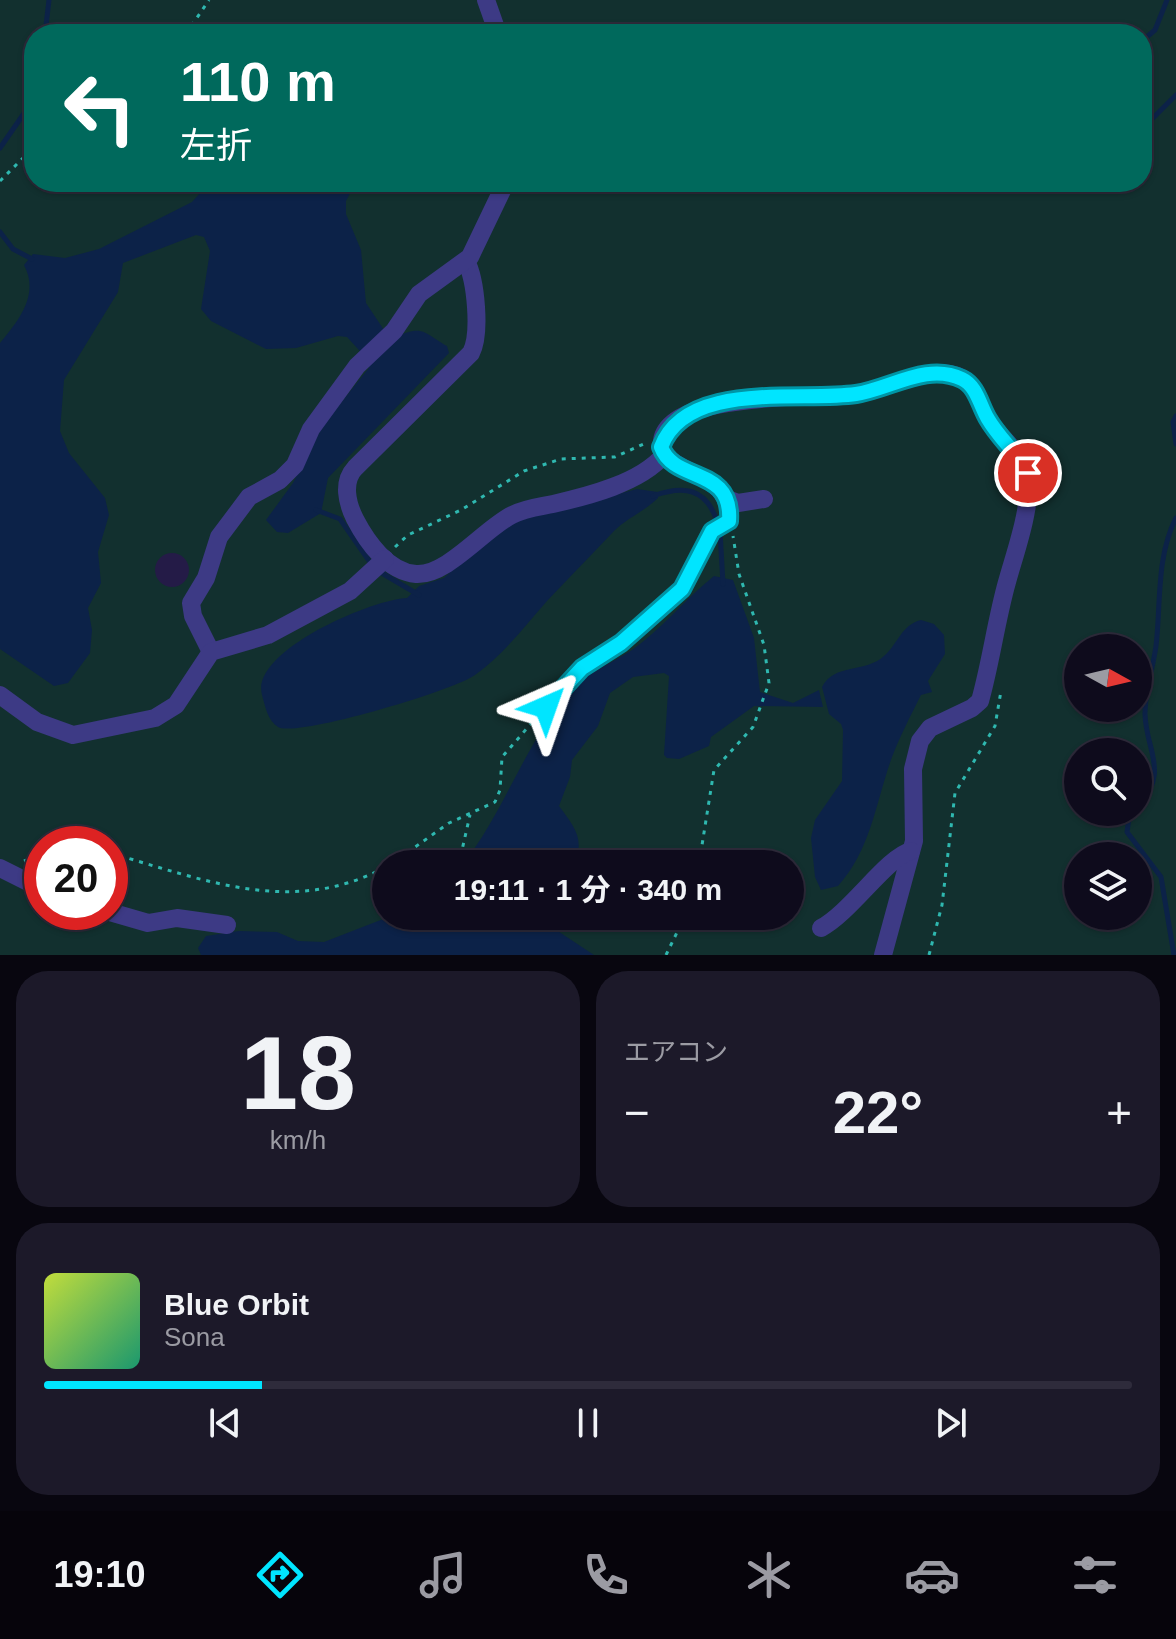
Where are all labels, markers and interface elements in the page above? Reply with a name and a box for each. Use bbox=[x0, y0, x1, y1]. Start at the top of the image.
text: 110 m bbox=[180, 50, 336, 113]
icon: left bbox=[48, 56, 152, 160]
text: 左折 bbox=[180, 125, 252, 166]
pin bbox=[994, 439, 1062, 507]
icon: arrive bbox=[1006, 451, 1050, 495]
north arrow bbox=[1064, 634, 1152, 722]
map controls bbox=[1064, 634, 1152, 930]
position arrow bbox=[504, 665, 588, 749]
button: search bbox=[1064, 738, 1152, 826]
speed limit sign: 20 bbox=[24, 826, 128, 930]
button: layers bbox=[1064, 842, 1152, 930]
text: 19:11 · 1 分 · 340 m bbox=[454, 873, 722, 906]
text: 18 bbox=[240, 1015, 356, 1131]
text: エアコン bbox=[624, 1037, 728, 1067]
text: 22° bbox=[833, 1079, 923, 1146]
text: − bbox=[624, 1088, 650, 1137]
text: + bbox=[1106, 1088, 1132, 1137]
text: km/h bbox=[270, 1125, 326, 1155]
text: Blue Orbit bbox=[164, 1288, 309, 1321]
text: Sona bbox=[164, 1322, 225, 1352]
icon: previous bbox=[203, 1401, 247, 1445]
icon: pause bbox=[566, 1401, 610, 1445]
icon: next bbox=[929, 1401, 973, 1445]
icon: directions bbox=[252, 1547, 308, 1603]
icon: music bbox=[415, 1547, 471, 1603]
icon: phone bbox=[578, 1547, 634, 1603]
icon: climate bbox=[741, 1547, 797, 1603]
icon: car bbox=[904, 1547, 960, 1603]
icon: filters bbox=[1067, 1547, 1123, 1603]
text: 19:10 bbox=[53, 1554, 146, 1595]

